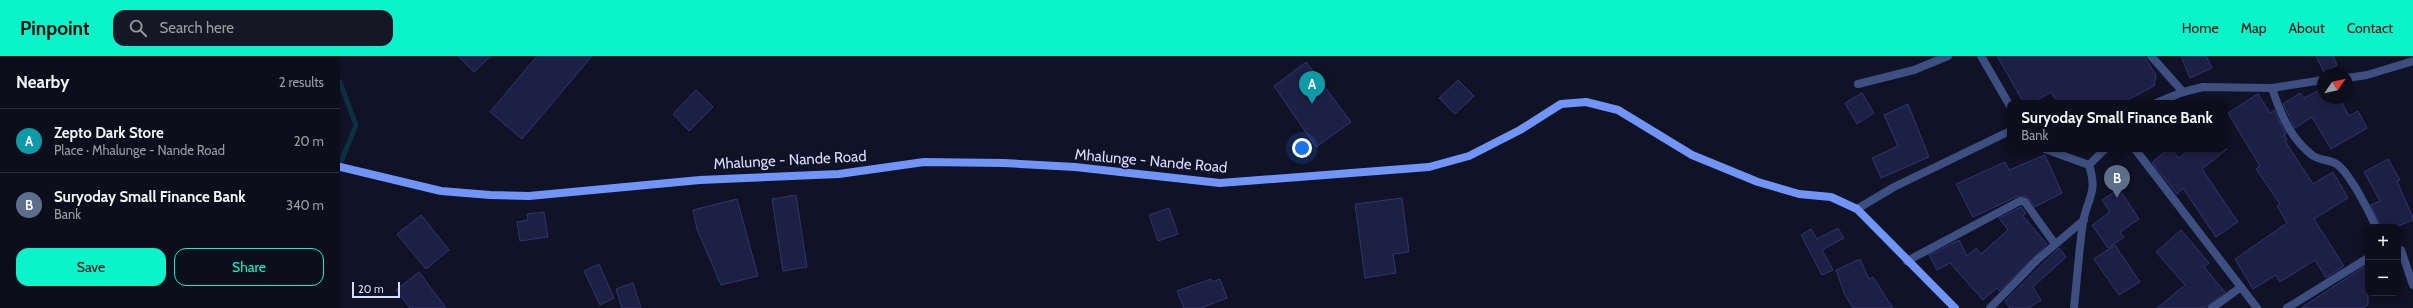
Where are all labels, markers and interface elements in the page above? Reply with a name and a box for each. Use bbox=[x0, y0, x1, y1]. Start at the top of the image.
search box bbox=[113, 10, 393, 46]
text: Pinpoint bbox=[20, 17, 89, 40]
icon: search bbox=[127, 17, 149, 39]
text: Search here bbox=[159, 19, 234, 37]
text: Home bbox=[2182, 19, 2219, 37]
text: Map bbox=[2241, 19, 2266, 37]
text: About bbox=[2288, 19, 2325, 37]
text: Contact bbox=[2347, 19, 2393, 37]
north arrow bbox=[2317, 68, 2353, 104]
pin: A bbox=[1299, 71, 1325, 104]
text: Nearby bbox=[16, 72, 69, 92]
text: 2 results bbox=[279, 74, 324, 90]
popup bbox=[2007, 100, 2227, 152]
text: Suryoday Small Finance Bank bbox=[2021, 109, 2213, 127]
text: Zepto Dark Store bbox=[54, 124, 164, 142]
text: Bank bbox=[2021, 127, 2048, 143]
text: A bbox=[25, 133, 33, 149]
text: 20 m bbox=[294, 133, 324, 149]
your location bbox=[1292, 138, 1312, 158]
text: Place · Mhalunge - Nande Road bbox=[54, 142, 225, 158]
street label: Mhalunge - Nande Road bbox=[1074, 145, 1228, 177]
street label: Mhalunge - Nande Road bbox=[713, 147, 867, 173]
pin: B bbox=[2104, 165, 2130, 198]
text: Suryoday Small Finance Bank bbox=[54, 188, 246, 206]
text: B bbox=[25, 197, 33, 213]
text: 340 m bbox=[286, 197, 324, 213]
text: Bank bbox=[54, 206, 81, 222]
map controls bbox=[2365, 224, 2401, 296]
button: + bbox=[2365, 224, 2401, 260]
button: Save bbox=[16, 248, 166, 286]
button: Share bbox=[174, 248, 324, 286]
button: − bbox=[2365, 260, 2401, 296]
scale bar bbox=[352, 280, 400, 299]
text: 20 m bbox=[358, 282, 384, 296]

